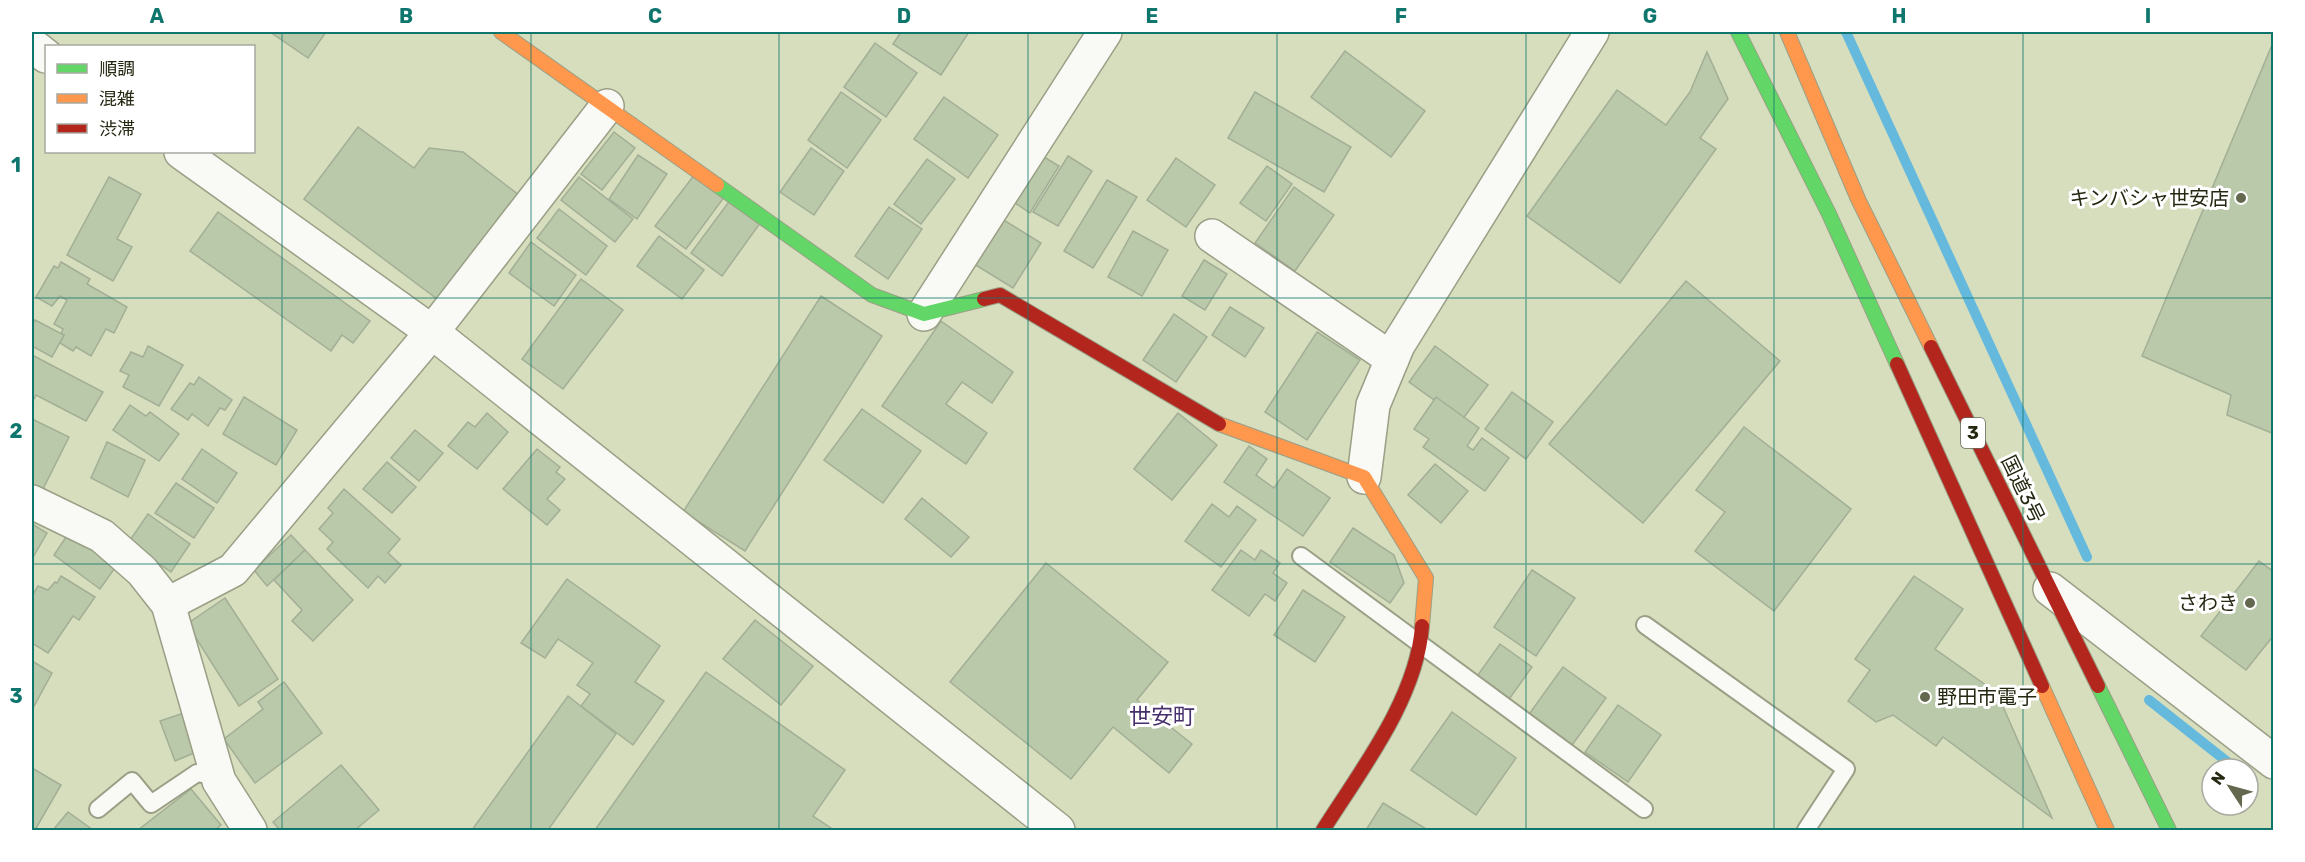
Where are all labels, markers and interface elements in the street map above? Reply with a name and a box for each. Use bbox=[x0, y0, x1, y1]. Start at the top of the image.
text: A bbox=[150, 4, 165, 28]
text: B bbox=[399, 4, 413, 28]
text: C bbox=[648, 4, 662, 28]
text: D bbox=[897, 4, 911, 28]
text: E bbox=[1146, 4, 1158, 28]
text: F bbox=[1395, 4, 1407, 28]
text: G bbox=[1643, 4, 1657, 28]
text: H bbox=[1892, 4, 1906, 28]
text: I bbox=[2145, 4, 2151, 28]
legend bbox=[45, 45, 255, 153]
text: 順調 bbox=[99, 58, 135, 80]
text: 混雑 bbox=[99, 88, 135, 110]
text: 渋滞 bbox=[99, 118, 135, 140]
text: 1 bbox=[11, 153, 21, 177]
place label: キンバシャ世安店 bbox=[2070, 186, 2229, 210]
marker: キンバシャ世安店 bbox=[2234, 191, 2248, 205]
road number: 3 bbox=[1961, 418, 1985, 448]
text: 2 bbox=[10, 419, 23, 443]
street label: 国道3号 bbox=[1996, 451, 2050, 527]
place label: さわき bbox=[2178, 591, 2238, 615]
marker: さわき bbox=[2243, 596, 2257, 610]
text: 3 bbox=[9, 684, 23, 708]
place label: 野田市電子 bbox=[1937, 685, 2037, 709]
marker: 野田市電子 bbox=[1918, 690, 1932, 704]
district label: 世安町 bbox=[1129, 703, 1195, 730]
north arrow bbox=[2200, 757, 2260, 817]
text: N bbox=[2207, 768, 2229, 789]

